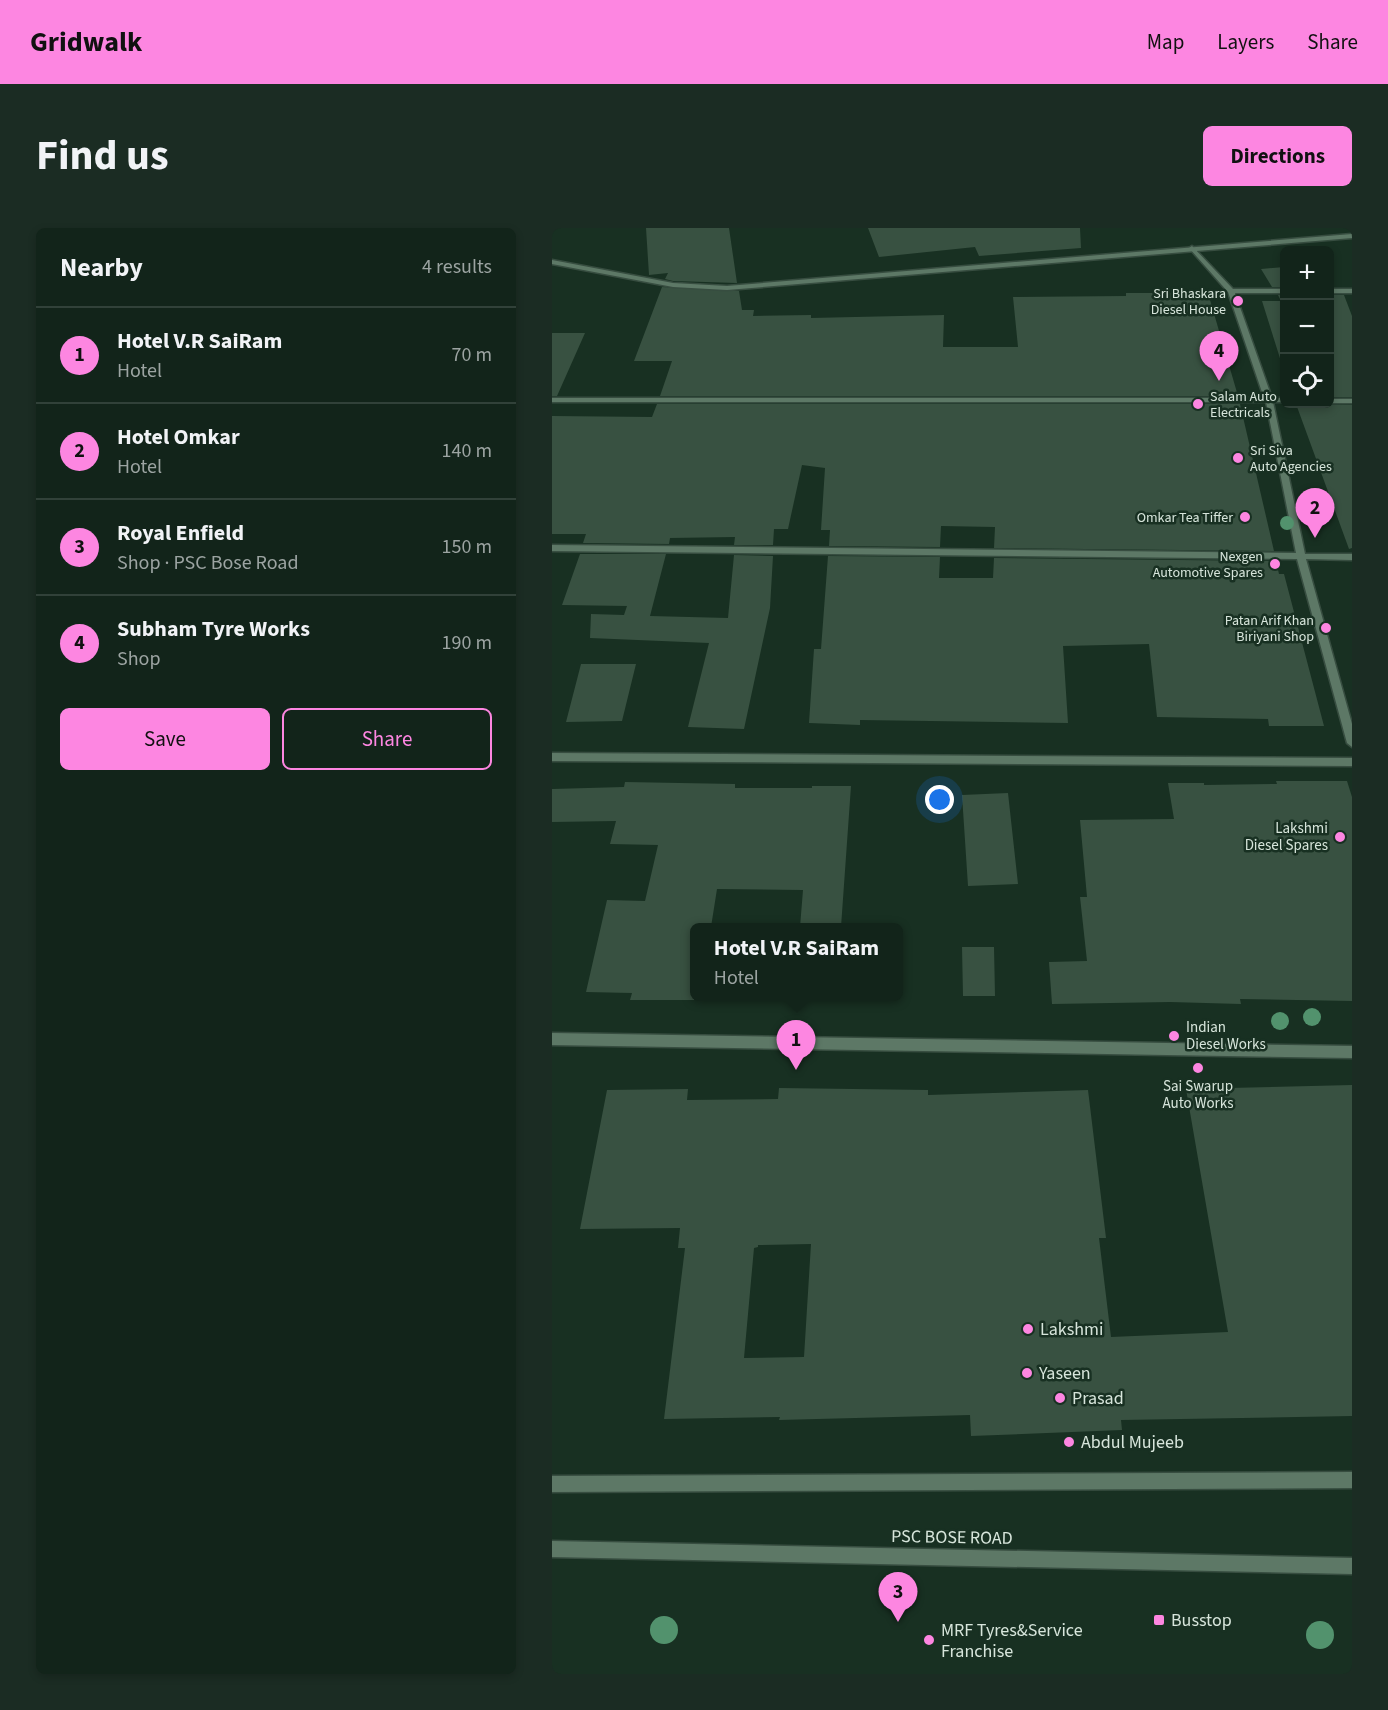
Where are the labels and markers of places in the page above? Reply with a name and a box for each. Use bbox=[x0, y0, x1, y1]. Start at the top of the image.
place label: Sri Bhaskara Diesel House bbox=[1151, 284, 1226, 320]
marker: Sri Bhaskara Diesel House bbox=[1231, 294, 1245, 308]
pin: 4 bbox=[1200, 332, 1238, 381]
place label: Salam Auto Electricals bbox=[1210, 387, 1277, 423]
marker: Salam Auto Electricals bbox=[1191, 397, 1205, 411]
place label: Sri Siva Auto Agencies bbox=[1250, 441, 1332, 477]
marker: Sri Siva Auto Agencies bbox=[1231, 451, 1245, 465]
pin: 2 bbox=[1296, 488, 1335, 538]
place label: Omkar Tea Tiffer bbox=[1137, 508, 1233, 528]
marker: Omkar Tea Tiffer bbox=[1238, 510, 1252, 524]
place label: Nexgen Automotive Spares bbox=[1153, 547, 1263, 583]
marker: Nexgen Automotive Spares bbox=[1268, 557, 1282, 571]
place label: Patan Arif Khan Biriyani Shop bbox=[1225, 611, 1314, 647]
marker: Patan Arif Khan Biriyani Shop bbox=[1319, 621, 1333, 635]
place label: Lakshmi Diesel Spares bbox=[1245, 818, 1328, 856]
marker: Lakshmi Diesel Spares bbox=[1333, 830, 1347, 844]
place label: Indian Diesel Works bbox=[1186, 1017, 1266, 1055]
pin: 1 bbox=[776, 1020, 816, 1070]
marker: Indian Diesel Works bbox=[1167, 1029, 1181, 1043]
marker: Sai Swarup Auto Works bbox=[1191, 1061, 1205, 1075]
place label: Sai Swarup Auto Works bbox=[1162, 1076, 1234, 1114]
place label: Lakshmi bbox=[1040, 1317, 1103, 1342]
marker: Lakshmi bbox=[1021, 1322, 1035, 1336]
place label: Yaseen bbox=[1038, 1361, 1091, 1386]
marker: Yaseen bbox=[1020, 1366, 1034, 1380]
place label: Prasad bbox=[1072, 1386, 1124, 1411]
marker: Prasad bbox=[1053, 1391, 1067, 1405]
place label: Abdul Mujeeb bbox=[1081, 1430, 1184, 1455]
marker: Abdul Mujeeb bbox=[1062, 1435, 1076, 1449]
pin: 3 bbox=[878, 1572, 918, 1622]
place label: Busstop bbox=[1171, 1608, 1232, 1633]
marker: Busstop bbox=[1152, 1613, 1166, 1627]
place label: MRF Tyres&Service Franchise bbox=[941, 1618, 1083, 1664]
marker: MRF Tyres&Service Franchise bbox=[922, 1633, 936, 1647]

